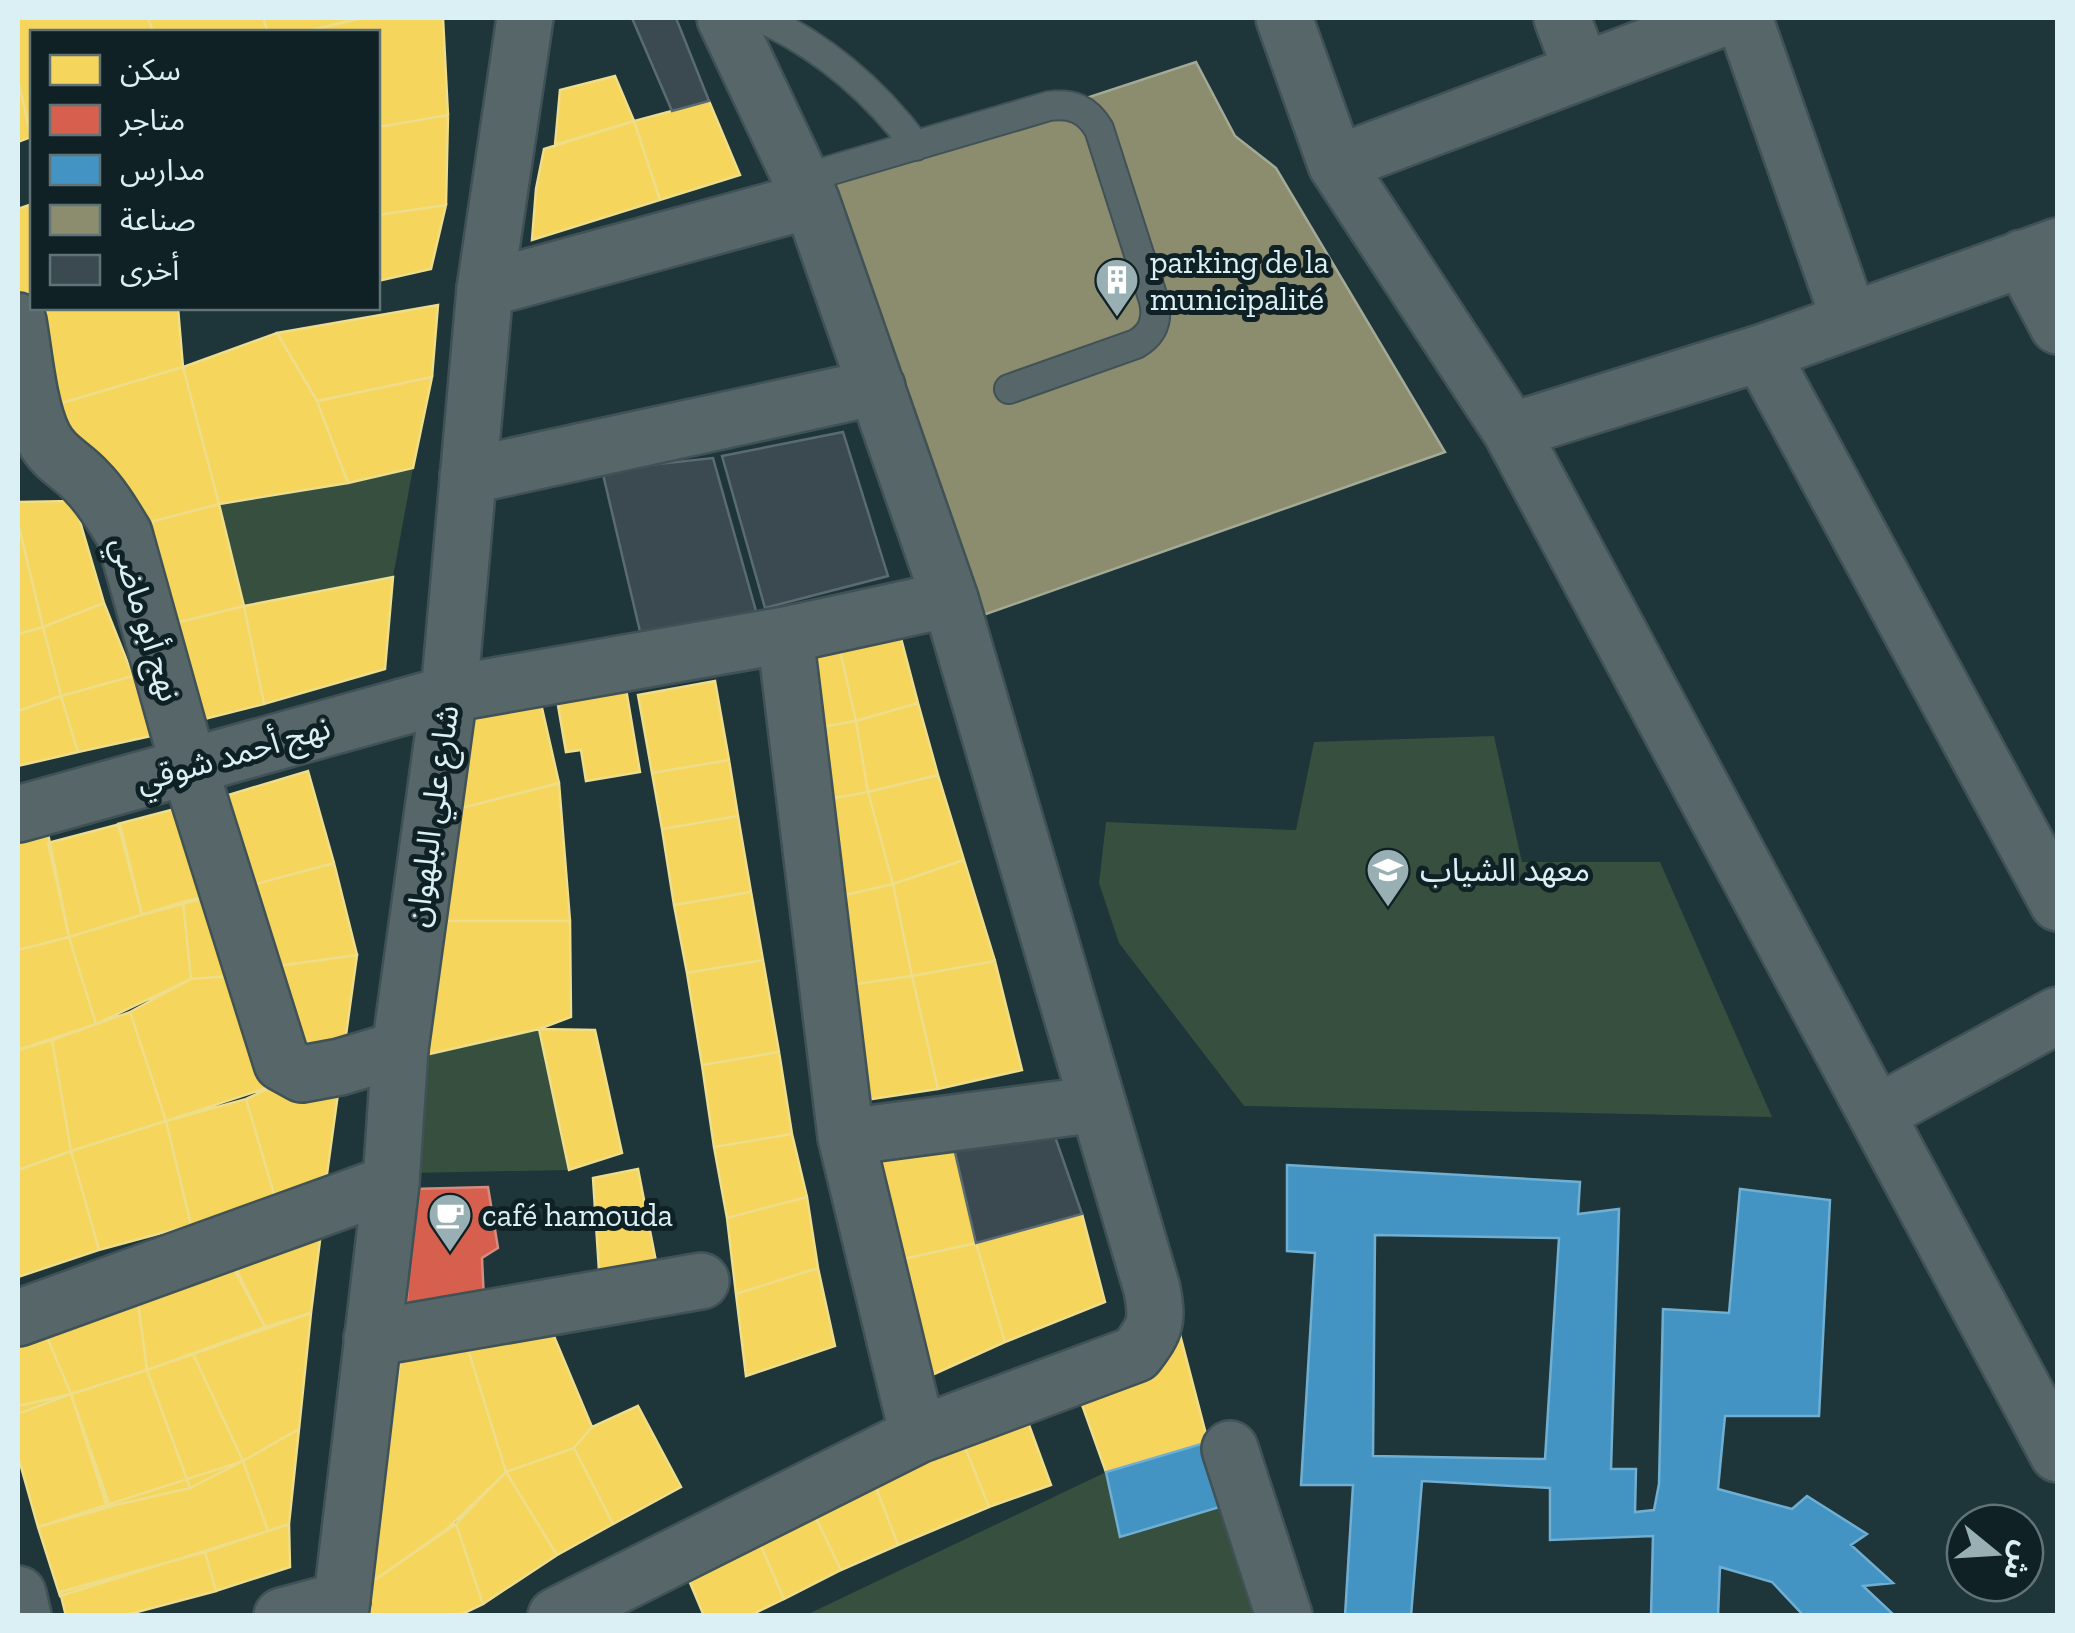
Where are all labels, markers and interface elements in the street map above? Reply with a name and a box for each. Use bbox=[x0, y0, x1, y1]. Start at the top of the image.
legend bbox=[30, 30, 380, 310]
text: سكن bbox=[120, 52, 181, 88]
text: متاجر bbox=[119, 102, 185, 138]
text: مدارس bbox=[120, 152, 205, 188]
text: صناعة bbox=[120, 202, 196, 238]
place label: parking de la municipalité bbox=[1150, 243, 1329, 318]
text: أخرى bbox=[120, 251, 179, 288]
building icon: parking de la municipalité bbox=[1094, 257, 1140, 318]
street label: نهج أبو ماضي bbox=[98, 532, 189, 707]
street label: شارع علي البلهوان bbox=[398, 703, 472, 930]
street label: نهج أحمد شوقي bbox=[132, 708, 336, 805]
school or university icon: معهد الشياب bbox=[1365, 847, 1411, 908]
place label: معهد الشياب bbox=[1420, 851, 1590, 889]
cafe icon: café hamouda bbox=[427, 1192, 473, 1253]
place label: café hamouda bbox=[482, 1196, 673, 1234]
north arrow bbox=[1945, 1503, 2045, 1603]
text: ش bbox=[1997, 1537, 2040, 1584]

